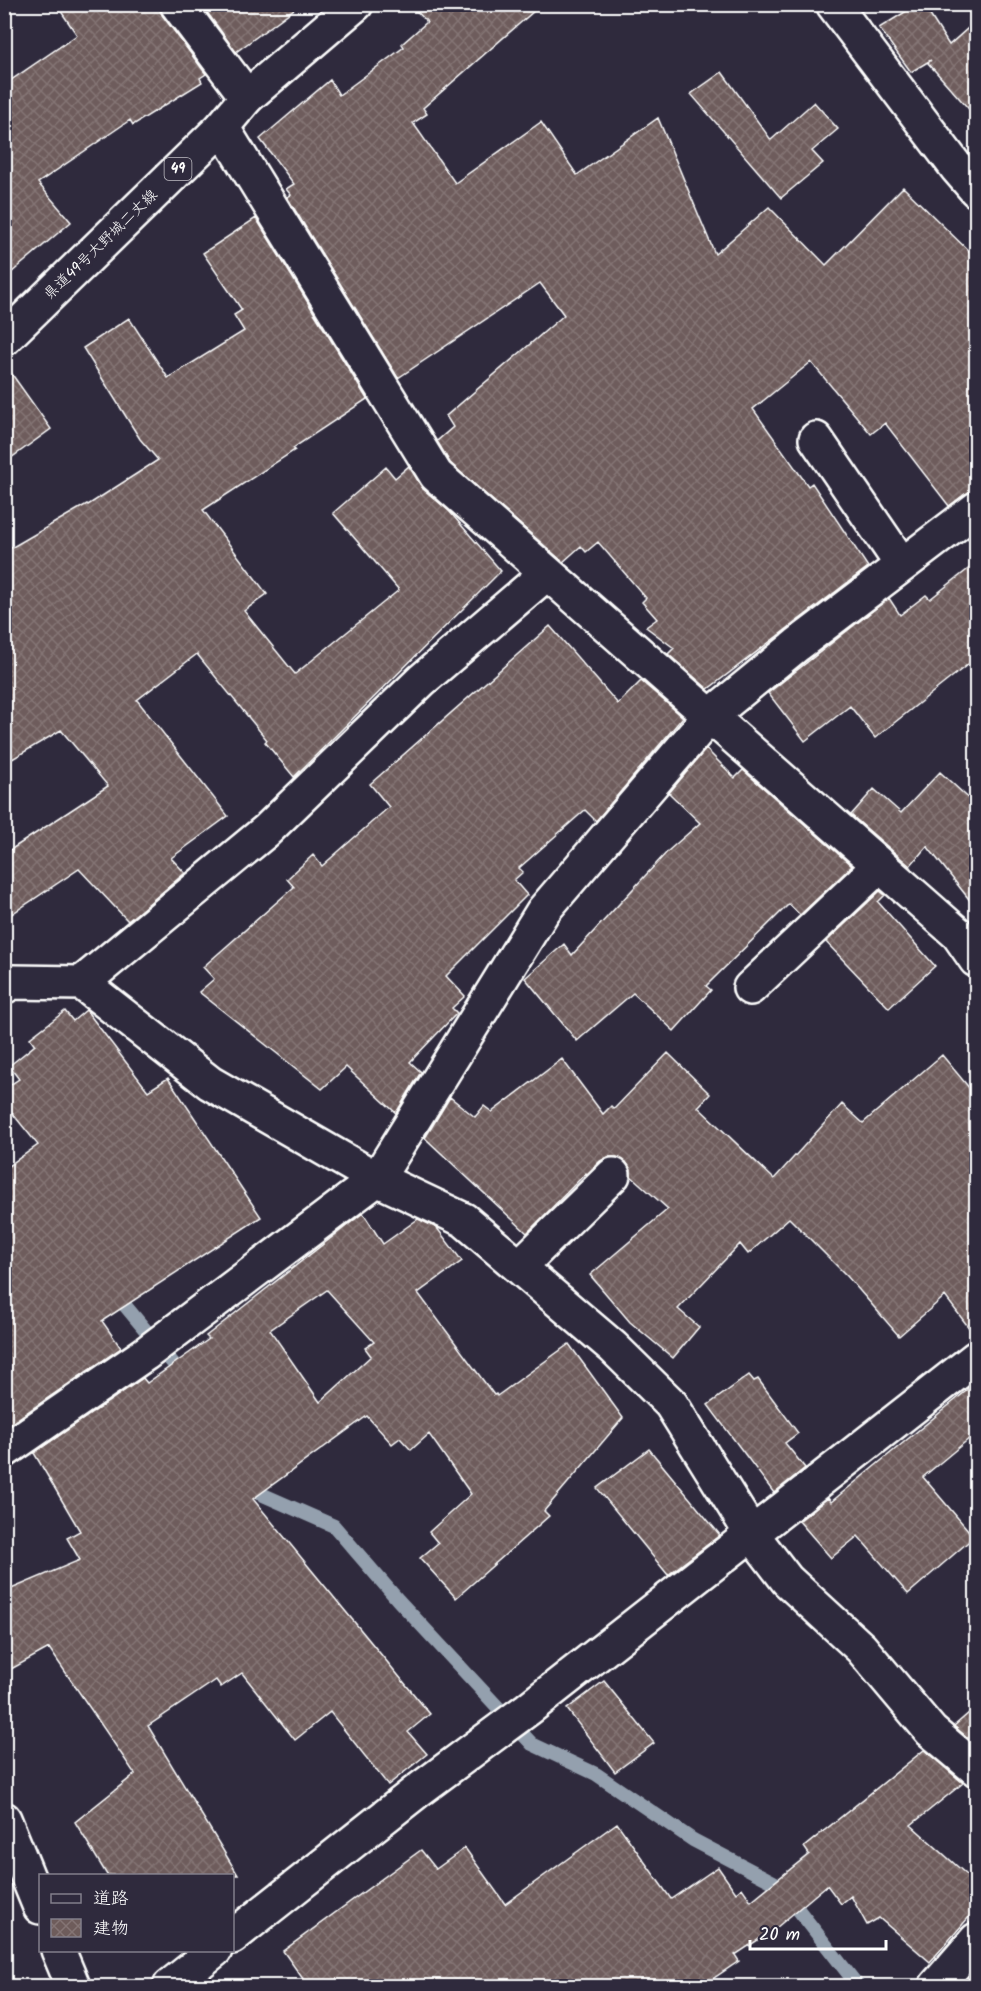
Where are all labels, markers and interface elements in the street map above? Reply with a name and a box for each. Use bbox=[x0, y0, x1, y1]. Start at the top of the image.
road number: 49 bbox=[164, 158, 192, 180]
street label: 県道49号大野城二丈線 bbox=[39, 184, 163, 306]
legend bbox=[39, 1874, 234, 1952]
text: 道路 bbox=[93, 1885, 129, 1914]
scale bar bbox=[750, 1913, 886, 1951]
text: 建物 bbox=[93, 1915, 129, 1944]
text: 20 m bbox=[759, 1921, 800, 1950]

